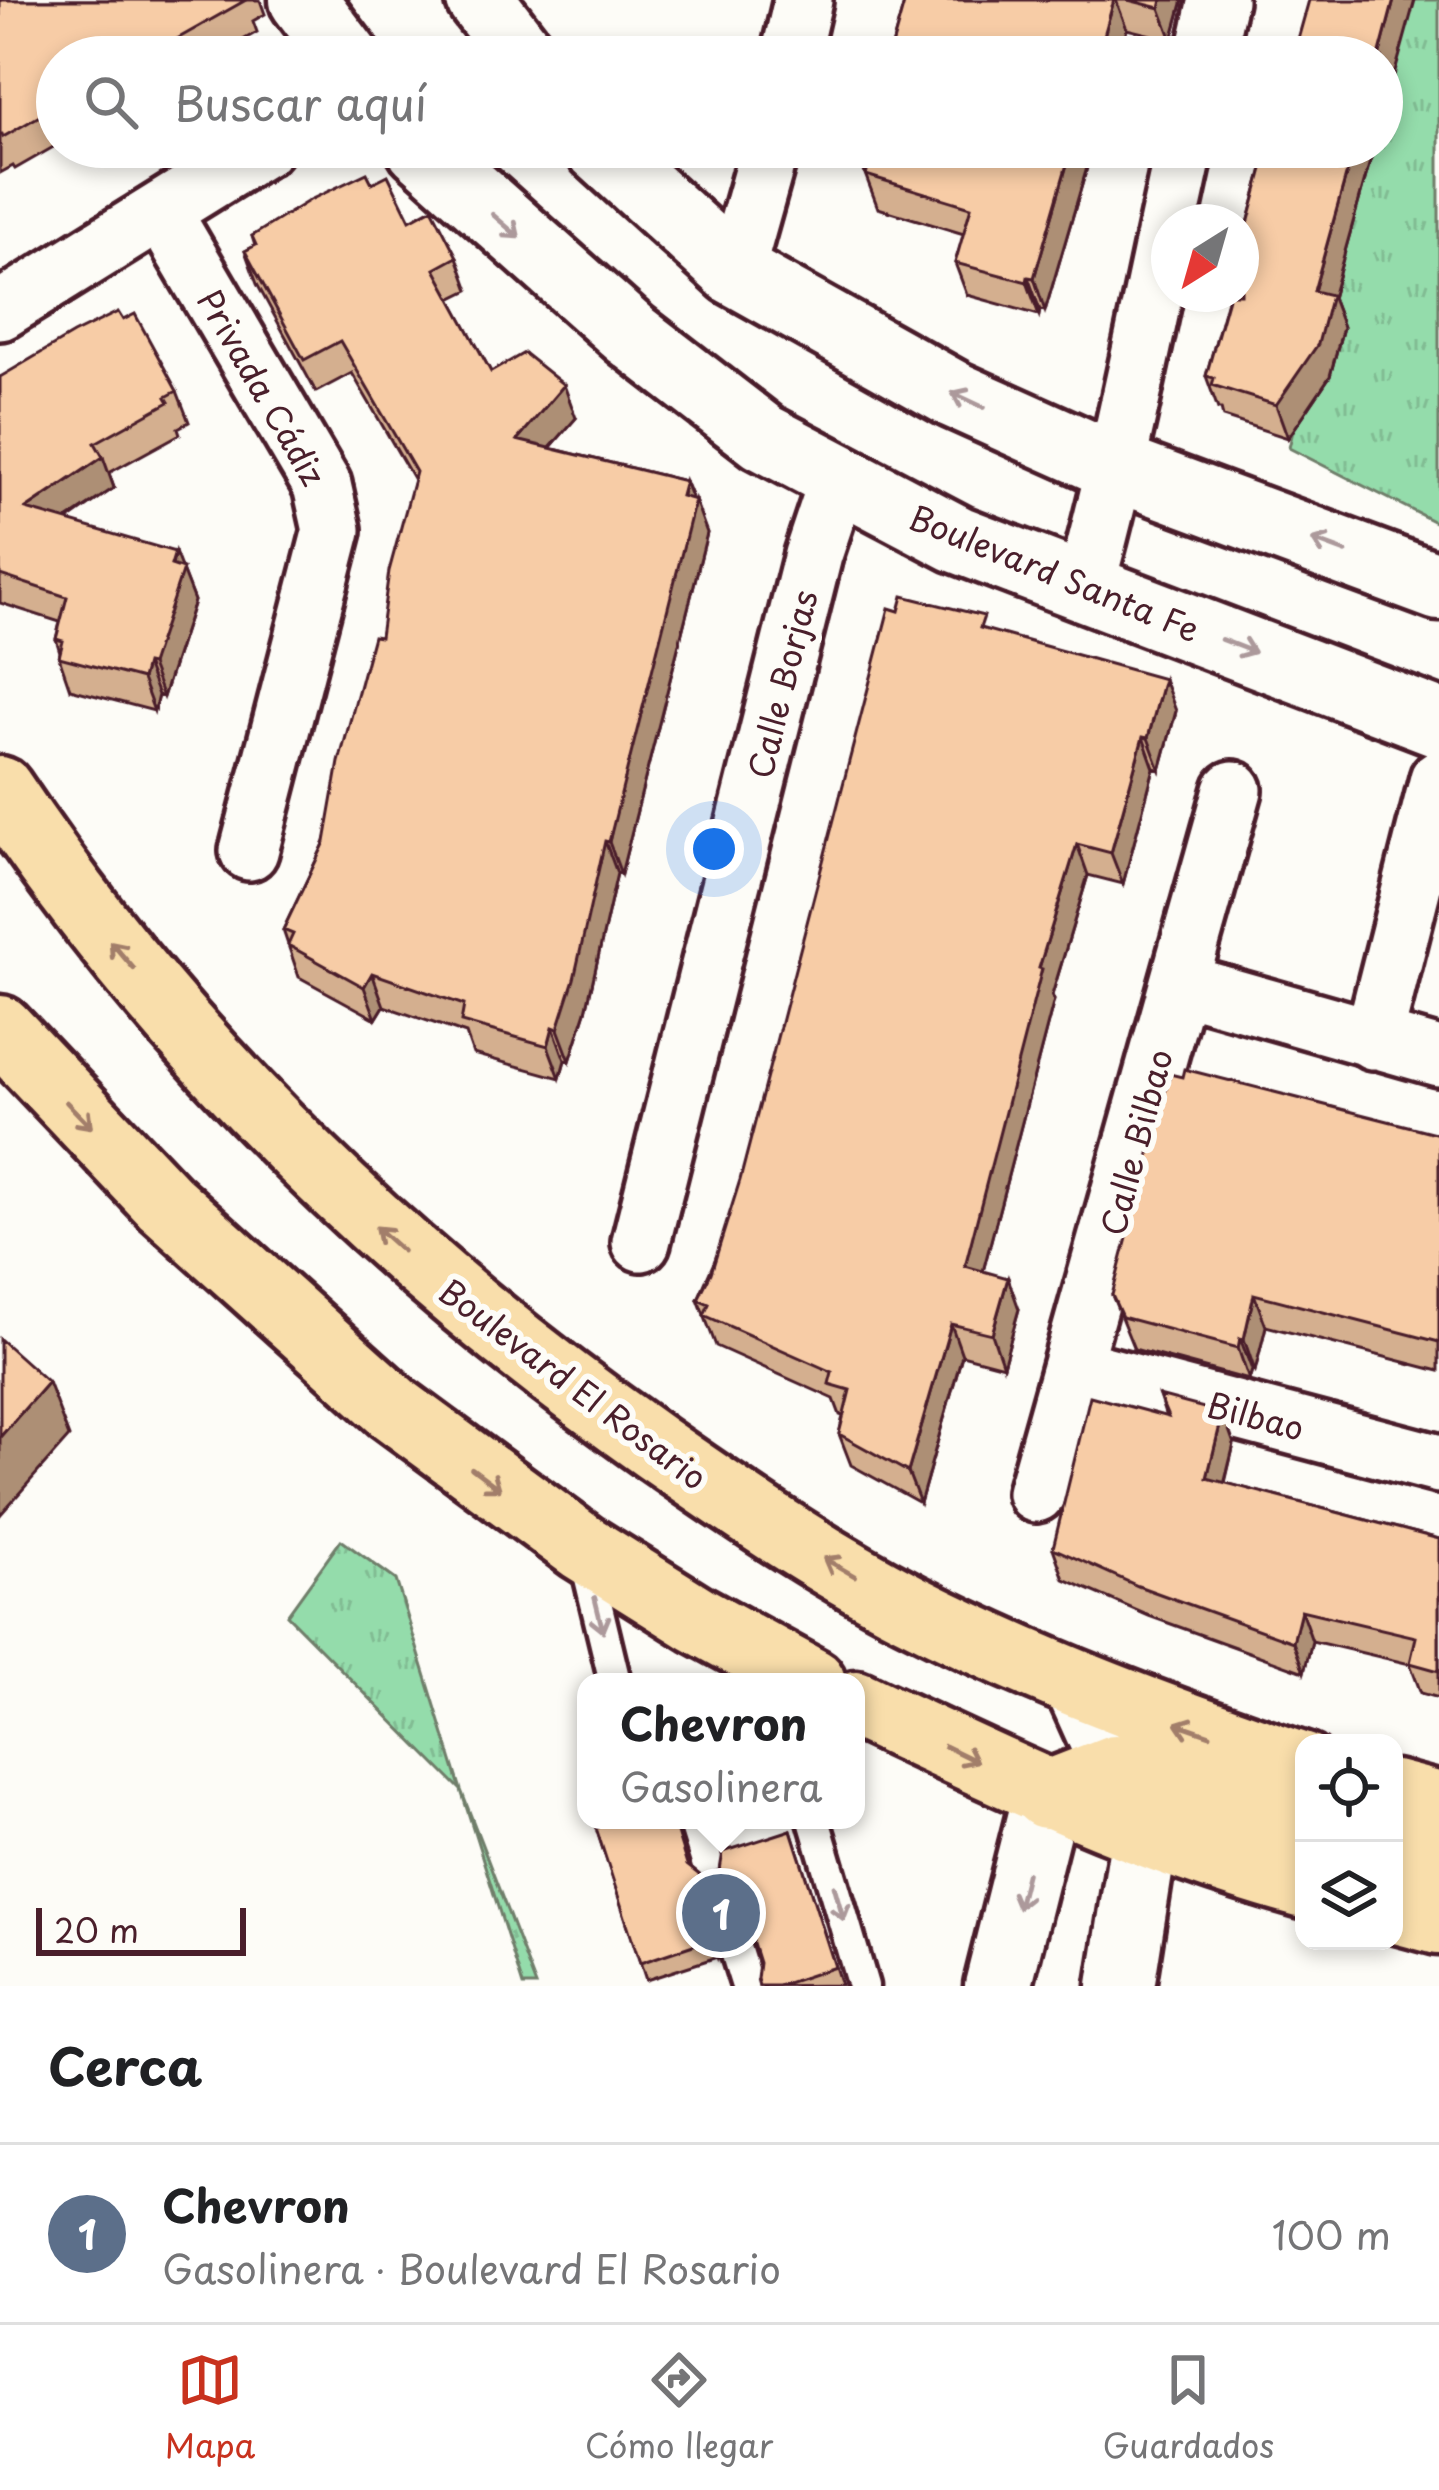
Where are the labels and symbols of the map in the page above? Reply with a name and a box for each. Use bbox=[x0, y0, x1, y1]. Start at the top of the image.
north arrow bbox=[1151, 204, 1259, 312]
one-way arrow bbox=[491, 212, 521, 239]
street label: Privada Cádiz bbox=[187, 280, 339, 494]
one-way arrow bbox=[951, 388, 987, 410]
street label: Boulevard Santa Fe bbox=[902, 491, 1208, 653]
one-way arrow bbox=[1312, 534, 1349, 555]
street label: Calle Borjas bbox=[733, 584, 829, 784]
one-way arrow bbox=[1218, 636, 1255, 658]
your location bbox=[684, 819, 744, 879]
one-way arrow bbox=[109, 941, 136, 971]
street label: Calle Bilbao bbox=[1086, 1043, 1184, 1241]
one-way arrow bbox=[65, 1100, 93, 1129]
one-way arrow bbox=[375, 1226, 405, 1253]
street label: Boulevard El Rosario bbox=[429, 1265, 719, 1501]
street label: Bilbao bbox=[1202, 1378, 1310, 1452]
one-way arrow bbox=[469, 1466, 502, 1491]
one-way arrow bbox=[822, 1555, 857, 1578]
one-way arrow bbox=[589, 1595, 611, 1633]
one-way arrow bbox=[1175, 1717, 1212, 1738]
one-way arrow bbox=[943, 1744, 978, 1767]
pin: 1 bbox=[682, 1868, 760, 1958]
one-way arrow bbox=[1010, 1871, 1032, 1909]
one-way arrow bbox=[829, 1883, 851, 1921]
scale bar bbox=[36, 1902, 246, 1955]

